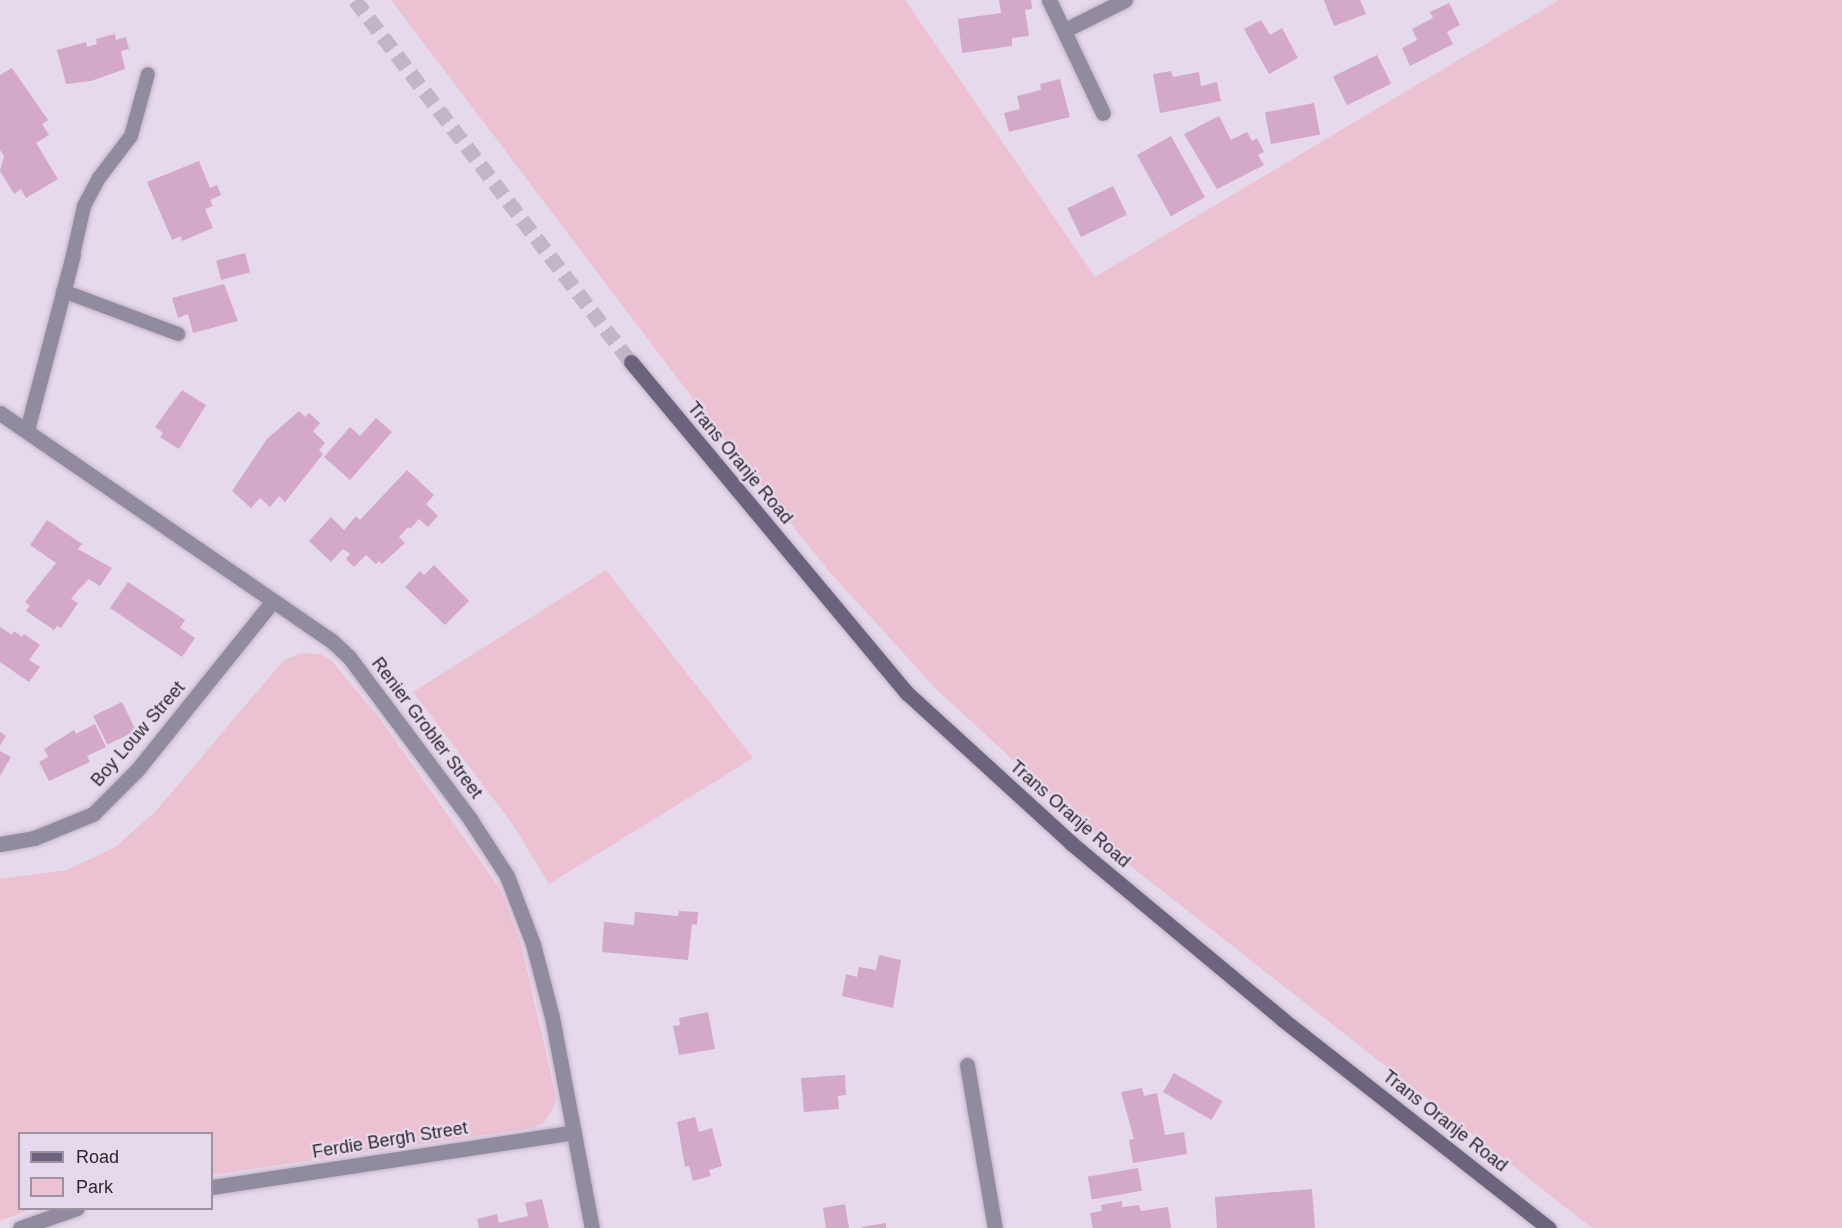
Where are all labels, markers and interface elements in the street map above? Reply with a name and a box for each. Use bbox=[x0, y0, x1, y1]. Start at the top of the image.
street label: Trans Oranje Road bbox=[683, 398, 797, 528]
street label: Renier Grobler Street bbox=[367, 653, 487, 803]
street label: Boy Louw Street bbox=[87, 677, 189, 791]
street label: Trans Oranje Road bbox=[1005, 756, 1135, 872]
street label: Trans Oranje Road bbox=[1378, 1066, 1512, 1176]
street label: Ferdie Bergh Street bbox=[311, 1117, 469, 1163]
legend bbox=[18, 1132, 213, 1210]
text: Road bbox=[76, 1147, 119, 1167]
text: Park bbox=[76, 1177, 113, 1197]

